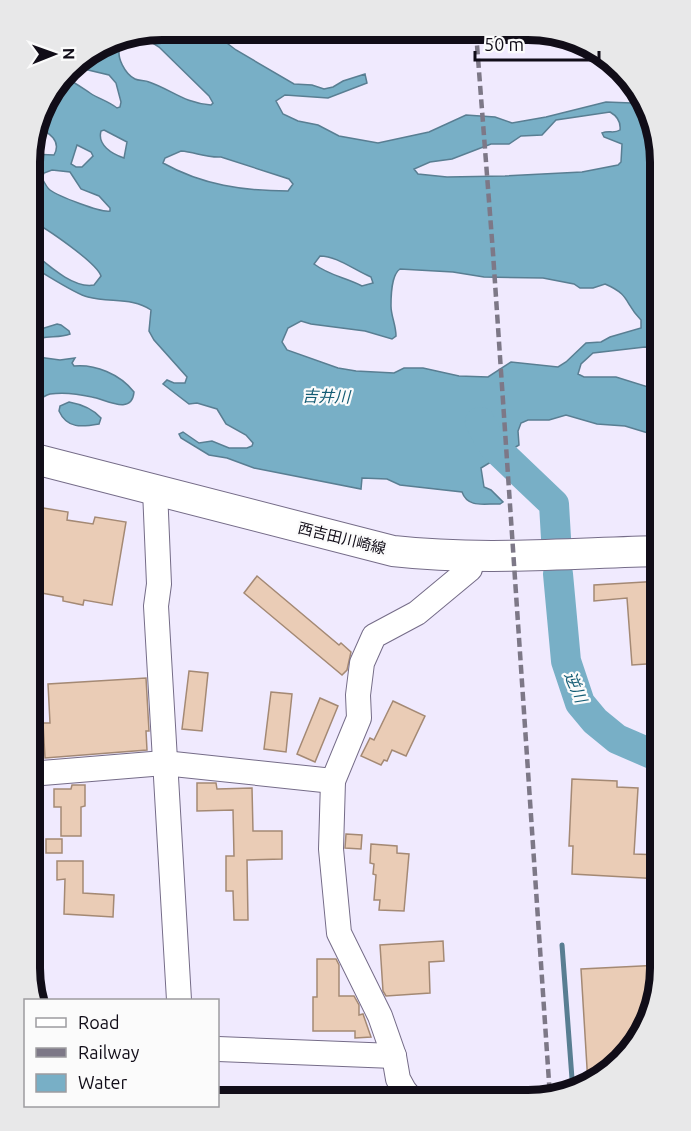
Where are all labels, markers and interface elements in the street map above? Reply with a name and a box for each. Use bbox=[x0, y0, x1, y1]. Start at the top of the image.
north arrow bbox=[24, 24, 84, 84]
scale bar bbox=[475, 24, 600, 62]
text: 50 m bbox=[484, 34, 524, 54]
text: N bbox=[60, 48, 78, 60]
water label: 吉井川 bbox=[302, 387, 352, 405]
street label: 西吉田川崎線 bbox=[296, 519, 388, 557]
water label: 逆川 bbox=[561, 669, 591, 707]
legend bbox=[24, 999, 219, 1107]
text: Road bbox=[78, 1012, 120, 1032]
text: Railway bbox=[78, 1042, 140, 1062]
text: Water bbox=[78, 1072, 128, 1092]

